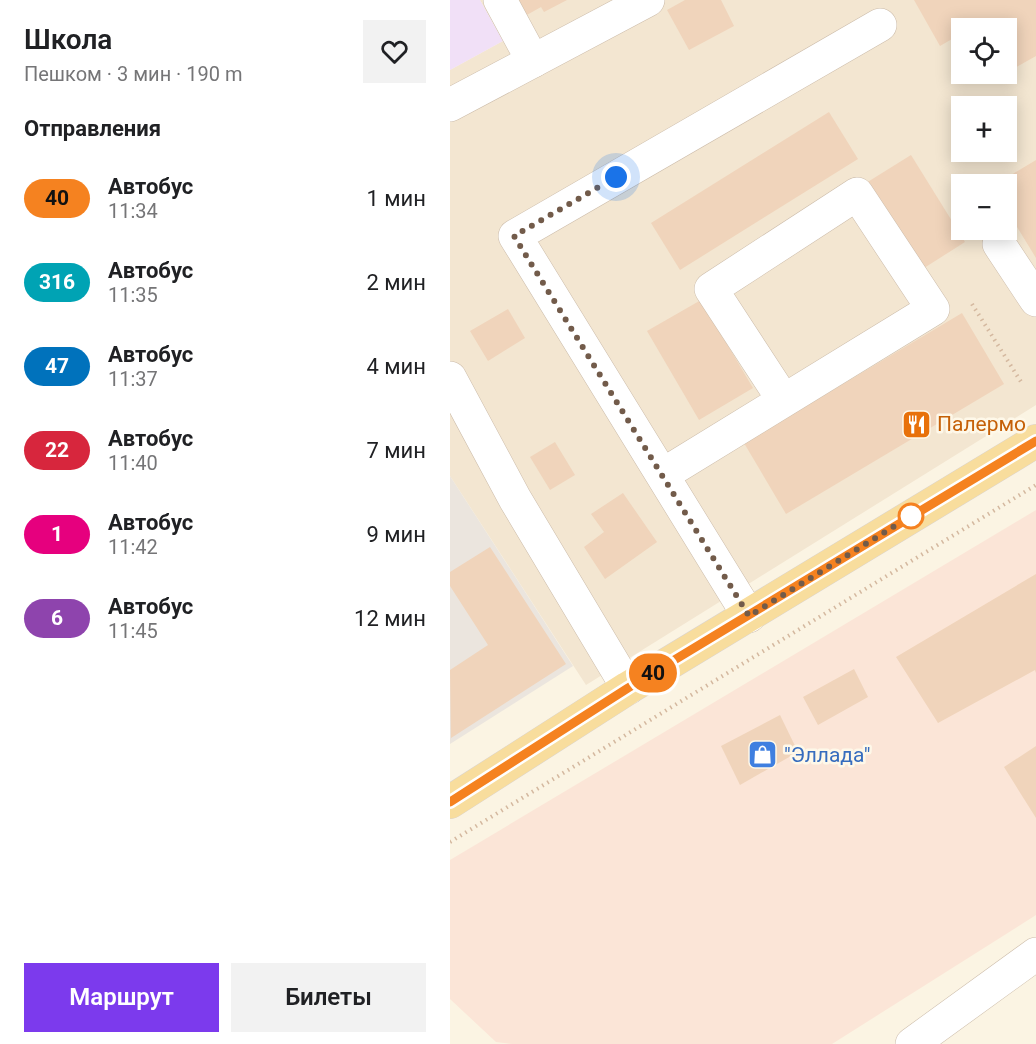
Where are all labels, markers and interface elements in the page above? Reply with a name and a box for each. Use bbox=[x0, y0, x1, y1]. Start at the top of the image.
map controls bbox=[951, 18, 1017, 240]
button: locate bbox=[951, 18, 1017, 84]
button: heart bbox=[363, 20, 426, 83]
text: Школа bbox=[24, 23, 112, 56]
text: Пешком · 3 мин · 190 m bbox=[24, 62, 243, 86]
button: + bbox=[951, 96, 1017, 162]
text: Отправления bbox=[24, 116, 161, 141]
your location bbox=[601, 162, 631, 192]
text: Автобус bbox=[108, 174, 193, 199]
button: − bbox=[951, 174, 1017, 240]
text: 40 bbox=[45, 186, 69, 210]
text: 1 мин bbox=[366, 186, 426, 211]
text: 11:34 bbox=[108, 199, 158, 223]
text: Автобус bbox=[108, 258, 193, 283]
text: 316 bbox=[39, 270, 75, 294]
text: 2 мин bbox=[366, 270, 426, 295]
text: 11:35 bbox=[108, 283, 158, 307]
text: Автобус bbox=[108, 342, 193, 367]
text: 47 bbox=[45, 354, 69, 378]
text: 4 мин bbox=[366, 354, 426, 379]
text: 11:37 bbox=[108, 367, 158, 391]
restaurant icon: Палермо bbox=[900, 408, 932, 440]
place label: Палермо bbox=[937, 412, 1026, 436]
text: Автобус bbox=[108, 426, 193, 451]
text: 22 bbox=[45, 438, 69, 462]
text: 7 мин bbox=[366, 438, 426, 463]
text: 11:40 bbox=[108, 451, 158, 475]
unlabelled marker bbox=[898, 503, 924, 529]
text: Автобус bbox=[108, 510, 193, 535]
text: 1 bbox=[51, 522, 63, 546]
text: 9 мин bbox=[366, 522, 426, 547]
text: 11:42 bbox=[108, 535, 158, 559]
text: Автобус bbox=[108, 594, 193, 619]
text: 6 bbox=[51, 606, 63, 630]
text: 12 мин bbox=[354, 606, 426, 631]
text: 11:45 bbox=[108, 619, 158, 643]
line badge: 40 bbox=[626, 654, 680, 692]
text: 40 bbox=[641, 661, 665, 685]
shop icon: "Эллада" bbox=[747, 739, 779, 771]
place label: "Эллада" bbox=[784, 743, 871, 767]
button: Маршрут bbox=[24, 963, 219, 1032]
button: Билеты bbox=[231, 963, 426, 1032]

